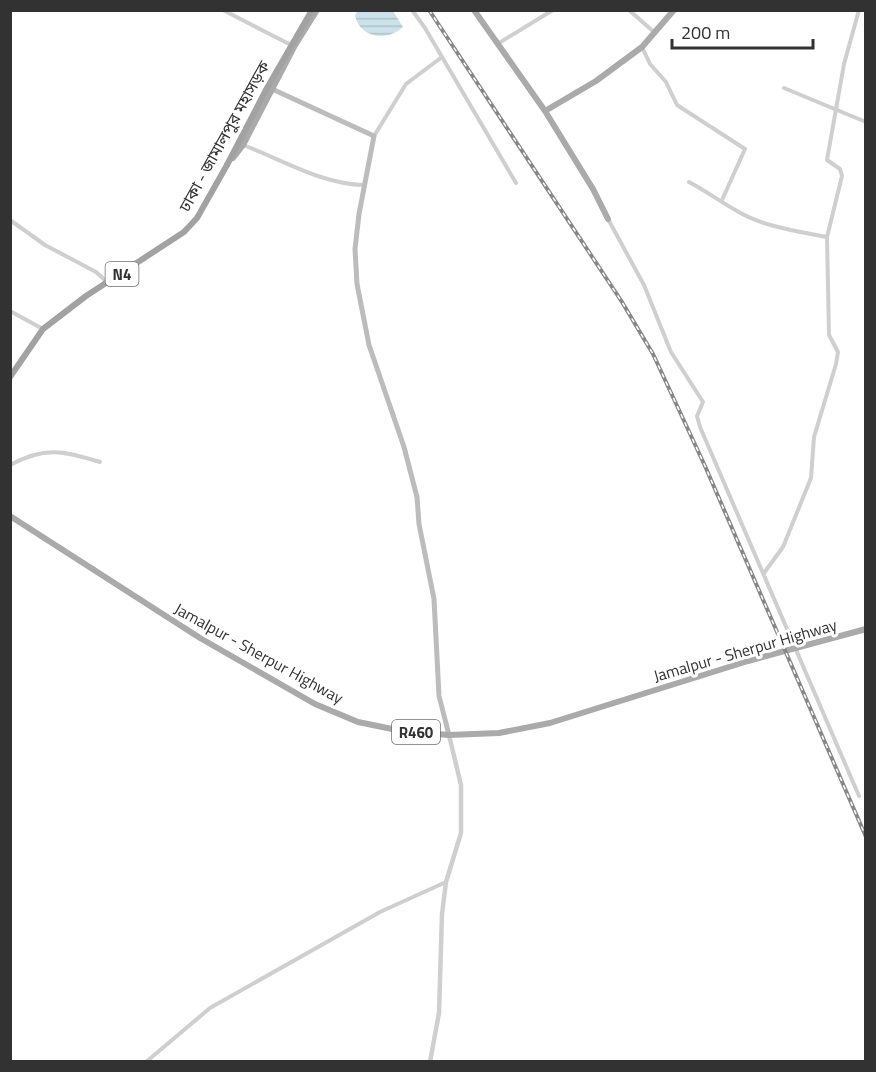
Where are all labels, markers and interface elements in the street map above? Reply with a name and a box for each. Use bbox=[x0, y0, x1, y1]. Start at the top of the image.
scale bar bbox=[672, 12, 813, 50]
text: 200 m bbox=[681, 19, 730, 46]
street label: ঢাকা - জামালপুর মহাসড়ক bbox=[172, 55, 276, 217]
road number: N4 bbox=[106, 262, 138, 286]
street label: Jamalpur - Sherpur Highway bbox=[170, 596, 348, 710]
street label: Jamalpur - Sherpur Highway bbox=[650, 612, 840, 688]
road number: R460 bbox=[392, 720, 440, 744]

